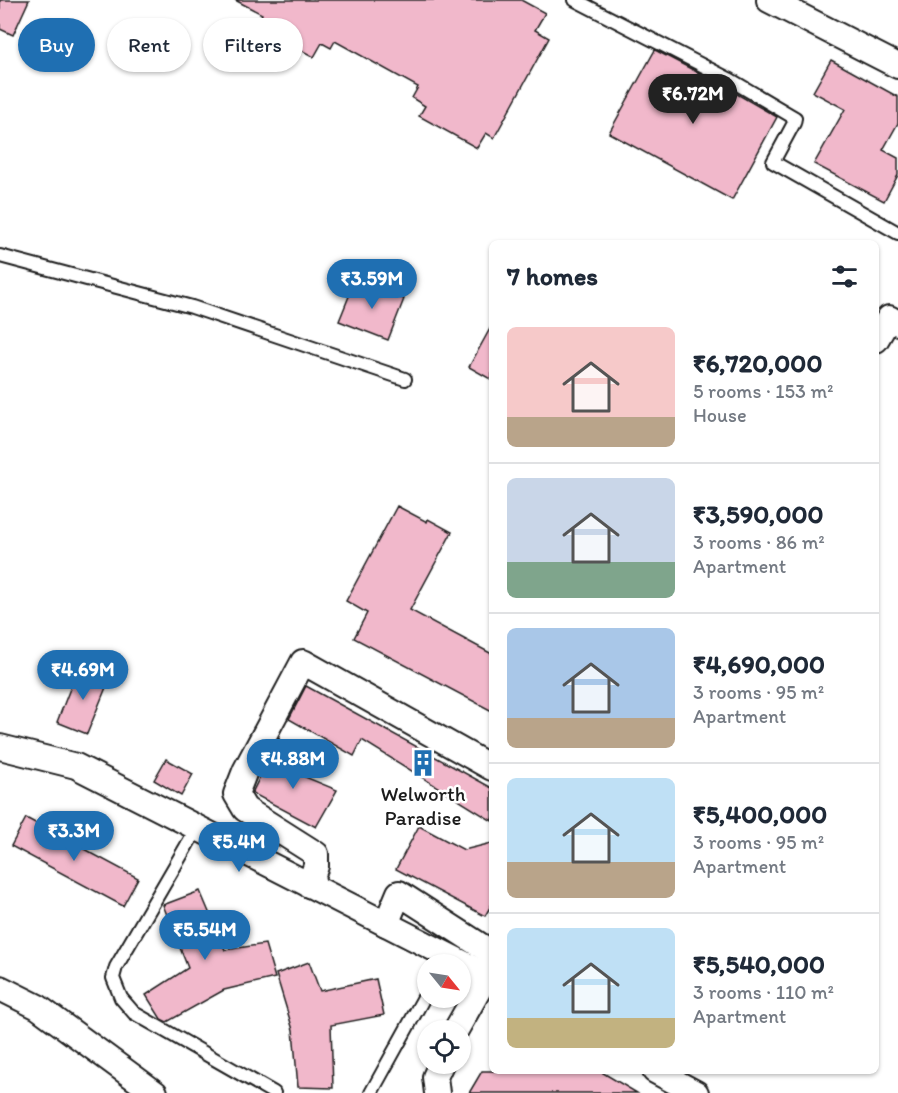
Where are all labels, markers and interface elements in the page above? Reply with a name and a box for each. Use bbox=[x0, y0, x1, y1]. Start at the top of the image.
chip: Buy bbox=[18, 18, 95, 72]
chip: Rent bbox=[107, 18, 191, 72]
chip: Filters bbox=[203, 18, 303, 72]
pin: ₹6.72M bbox=[644, 74, 742, 125]
text: ₹6.72M bbox=[662, 81, 724, 105]
pin: ₹3.59M bbox=[323, 259, 421, 310]
text: 7 homes bbox=[507, 260, 598, 292]
icon: filters bbox=[828, 260, 861, 293]
text: ₹3.59M bbox=[341, 266, 403, 290]
text: ₹6,720,000 bbox=[693, 347, 822, 379]
icon: home bbox=[555, 351, 627, 423]
text: 5 rooms · 153 m² bbox=[693, 379, 833, 403]
text: House bbox=[693, 403, 747, 427]
text: ₹3,590,000 bbox=[693, 498, 824, 530]
icon: home bbox=[555, 502, 627, 574]
text: 3 rooms · 86 m² bbox=[693, 530, 825, 554]
text: Apartment bbox=[693, 554, 786, 578]
text: ₹4,690,000 bbox=[693, 648, 825, 680]
pin: ₹4.69M bbox=[34, 650, 132, 701]
icon: home bbox=[555, 652, 627, 724]
text: ₹4.69M bbox=[51, 657, 115, 681]
text: 3 rooms · 95 m² bbox=[693, 680, 824, 704]
text: Apartment bbox=[693, 704, 786, 728]
pin: ₹4.88M bbox=[244, 739, 342, 790]
text: ₹4.88M bbox=[261, 746, 325, 770]
building icon: Welworth Paradise bbox=[408, 748, 438, 778]
place label: Welworth Paradise bbox=[380, 781, 466, 830]
text: ₹5,400,000 bbox=[693, 798, 827, 830]
icon: home bbox=[555, 802, 627, 874]
pin: ₹3.3M bbox=[32, 811, 116, 862]
text: ₹3.3M bbox=[48, 818, 100, 842]
pin: ₹5.4M bbox=[197, 822, 281, 873]
text: ₹5.4M bbox=[213, 829, 265, 853]
text: 3 rooms · 95 m² bbox=[693, 830, 824, 854]
text: Apartment bbox=[693, 854, 786, 878]
pin: ₹5.54M bbox=[156, 910, 254, 961]
text: ₹5.54M bbox=[173, 917, 237, 941]
text: ₹5,540,000 bbox=[693, 948, 825, 980]
icon: home bbox=[555, 952, 627, 1024]
north arrow bbox=[417, 954, 471, 1008]
map controls bbox=[417, 954, 471, 1074]
text: 3 rooms · 110 m² bbox=[693, 980, 834, 1004]
text: Apartment bbox=[693, 1004, 786, 1028]
button: locate bbox=[417, 1020, 471, 1074]

